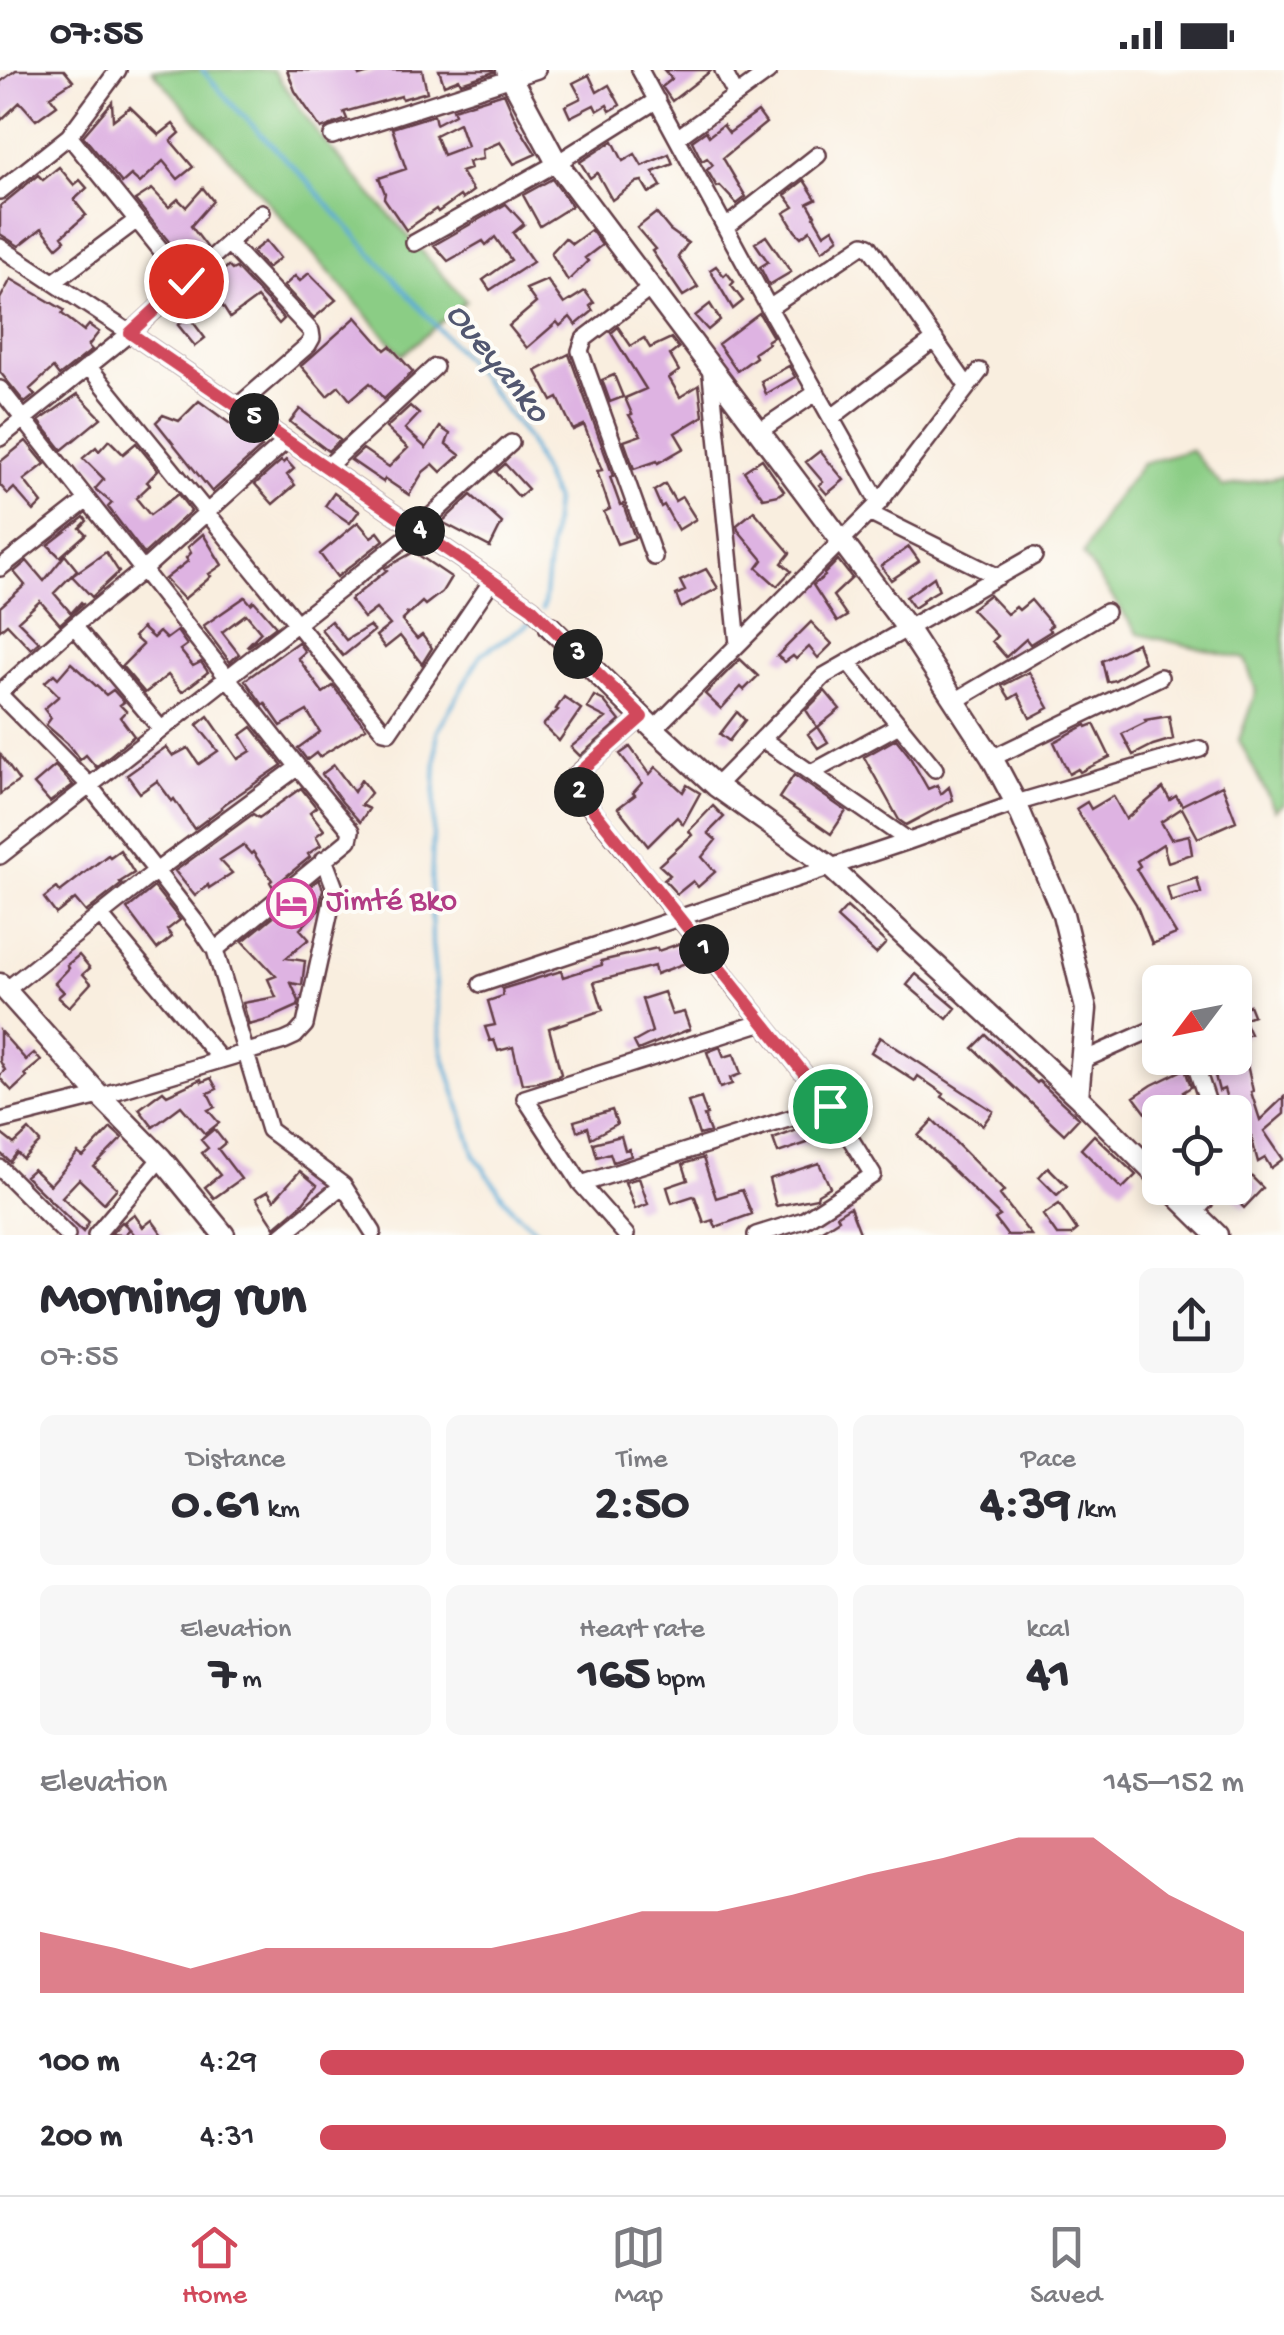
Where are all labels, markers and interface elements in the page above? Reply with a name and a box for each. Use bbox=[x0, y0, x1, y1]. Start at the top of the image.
text: 07:55 bbox=[50, 13, 143, 57]
pin bbox=[144, 239, 229, 324]
icon: check bbox=[159, 254, 214, 309]
water label: Oueyanko bbox=[435, 296, 558, 434]
pin: 5 bbox=[229, 393, 279, 443]
text: 5 bbox=[247, 401, 261, 434]
pin: 4 bbox=[395, 506, 445, 556]
text: 4 bbox=[413, 514, 427, 547]
pin: 3 bbox=[553, 629, 603, 679]
text: 3 bbox=[571, 637, 585, 670]
pin: 2 bbox=[554, 767, 604, 817]
text: 2 bbox=[572, 775, 586, 808]
hotel icon: Jimté Bko bbox=[265, 877, 317, 929]
place label: Jimté Bko bbox=[326, 884, 457, 922]
pin: 1 bbox=[679, 924, 729, 974]
text: 1 bbox=[698, 932, 710, 965]
north arrow bbox=[1142, 965, 1252, 1075]
map controls bbox=[1142, 965, 1252, 1205]
pin bbox=[788, 1064, 873, 1149]
icon: arrive bbox=[803, 1079, 858, 1134]
button: locate bbox=[1142, 1095, 1252, 1205]
button: share bbox=[1139, 1268, 1244, 1373]
text: Morning run bbox=[40, 1269, 306, 1333]
text: 07:55 bbox=[40, 1339, 119, 1377]
text: Distance bbox=[186, 1444, 285, 1477]
text: Time bbox=[616, 1444, 668, 1477]
text: Pace bbox=[1021, 1444, 1076, 1477]
text: 0.61 bbox=[171, 1477, 261, 1536]
text: 2:50 bbox=[595, 1477, 689, 1536]
text: 4:39 bbox=[980, 1477, 1071, 1536]
text: km bbox=[261, 1494, 300, 1527]
text: /km bbox=[1071, 1494, 1116, 1527]
text: Elevation bbox=[180, 1614, 291, 1647]
text: Heart rate bbox=[579, 1614, 705, 1647]
text: kcal bbox=[1026, 1614, 1070, 1647]
text: 7 bbox=[209, 1647, 235, 1706]
text: 165 bbox=[579, 1647, 650, 1706]
text: 41 bbox=[1026, 1647, 1070, 1706]
text: m bbox=[235, 1664, 262, 1697]
text: bpm bbox=[650, 1664, 705, 1697]
text: Elevation bbox=[40, 1765, 167, 1803]
text: 145–152 m bbox=[1104, 1765, 1244, 1803]
text: 100 m bbox=[40, 2044, 120, 2082]
text: 4:29 bbox=[200, 2044, 257, 2082]
text: 200 m bbox=[40, 2119, 122, 2157]
text: 4:31 bbox=[200, 2119, 255, 2157]
tab: Home bbox=[182, 2220, 247, 2313]
tab: Map bbox=[611, 2220, 666, 2313]
tab: Saved bbox=[1030, 2220, 1102, 2313]

